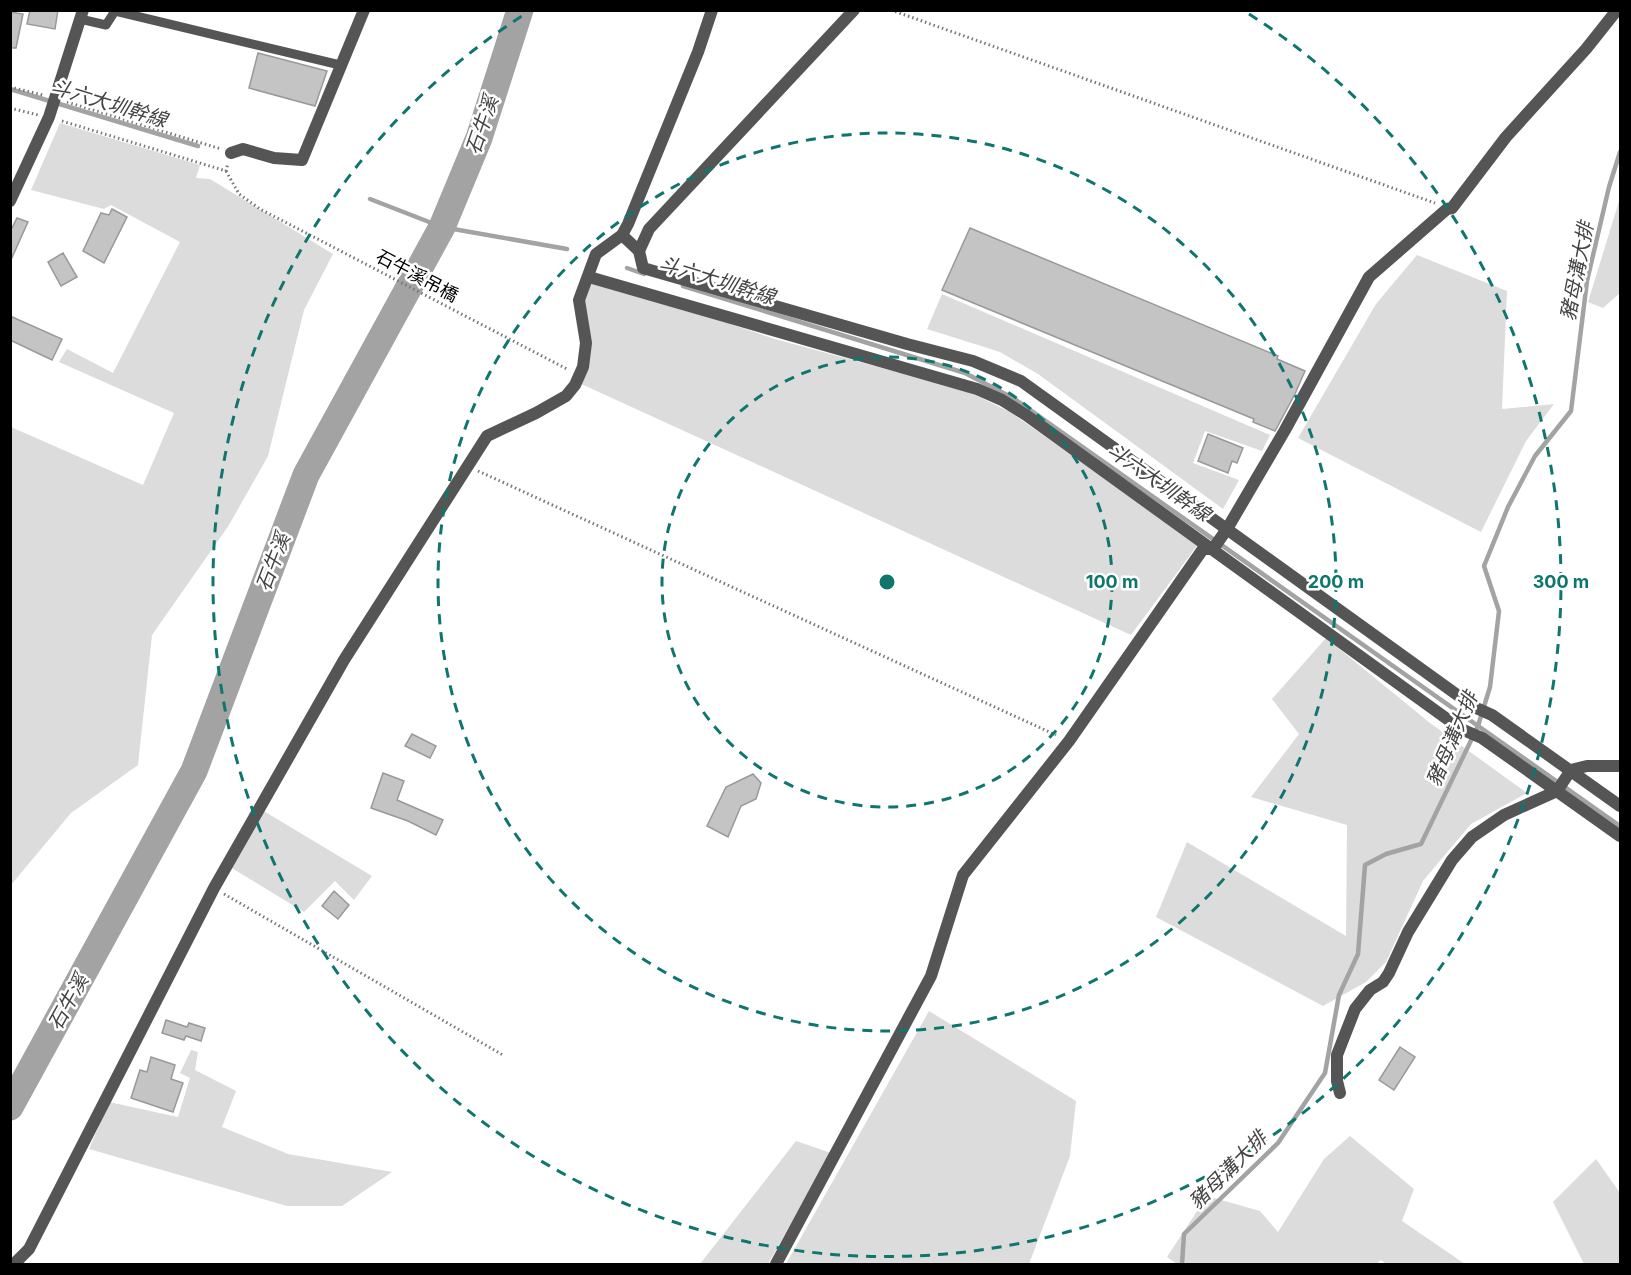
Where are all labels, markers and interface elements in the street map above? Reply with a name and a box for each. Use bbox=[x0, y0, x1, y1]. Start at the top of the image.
water label: 斗六大圳幹線 bbox=[48, 74, 172, 133]
water label: 石牛溪 bbox=[461, 90, 504, 157]
water label: 豬母溝大排 bbox=[1556, 217, 1599, 322]
street label: 石牛溪吊橋 bbox=[373, 245, 462, 306]
water label: 斗六大圳幹線 bbox=[656, 251, 780, 310]
water label: 斗六大圳幹線 bbox=[1103, 438, 1217, 527]
water label: 石牛溪 bbox=[251, 527, 296, 594]
text: 100 m bbox=[1086, 571, 1138, 592]
text: 200 m bbox=[1308, 571, 1364, 592]
text: 300 m bbox=[1533, 571, 1589, 592]
centre of rings bbox=[877, 572, 897, 592]
water label: 豬母溝大排 bbox=[1421, 686, 1484, 790]
water label: 石牛溪 bbox=[43, 967, 94, 1034]
water label: 豬母溝大排 bbox=[1184, 1124, 1274, 1214]

